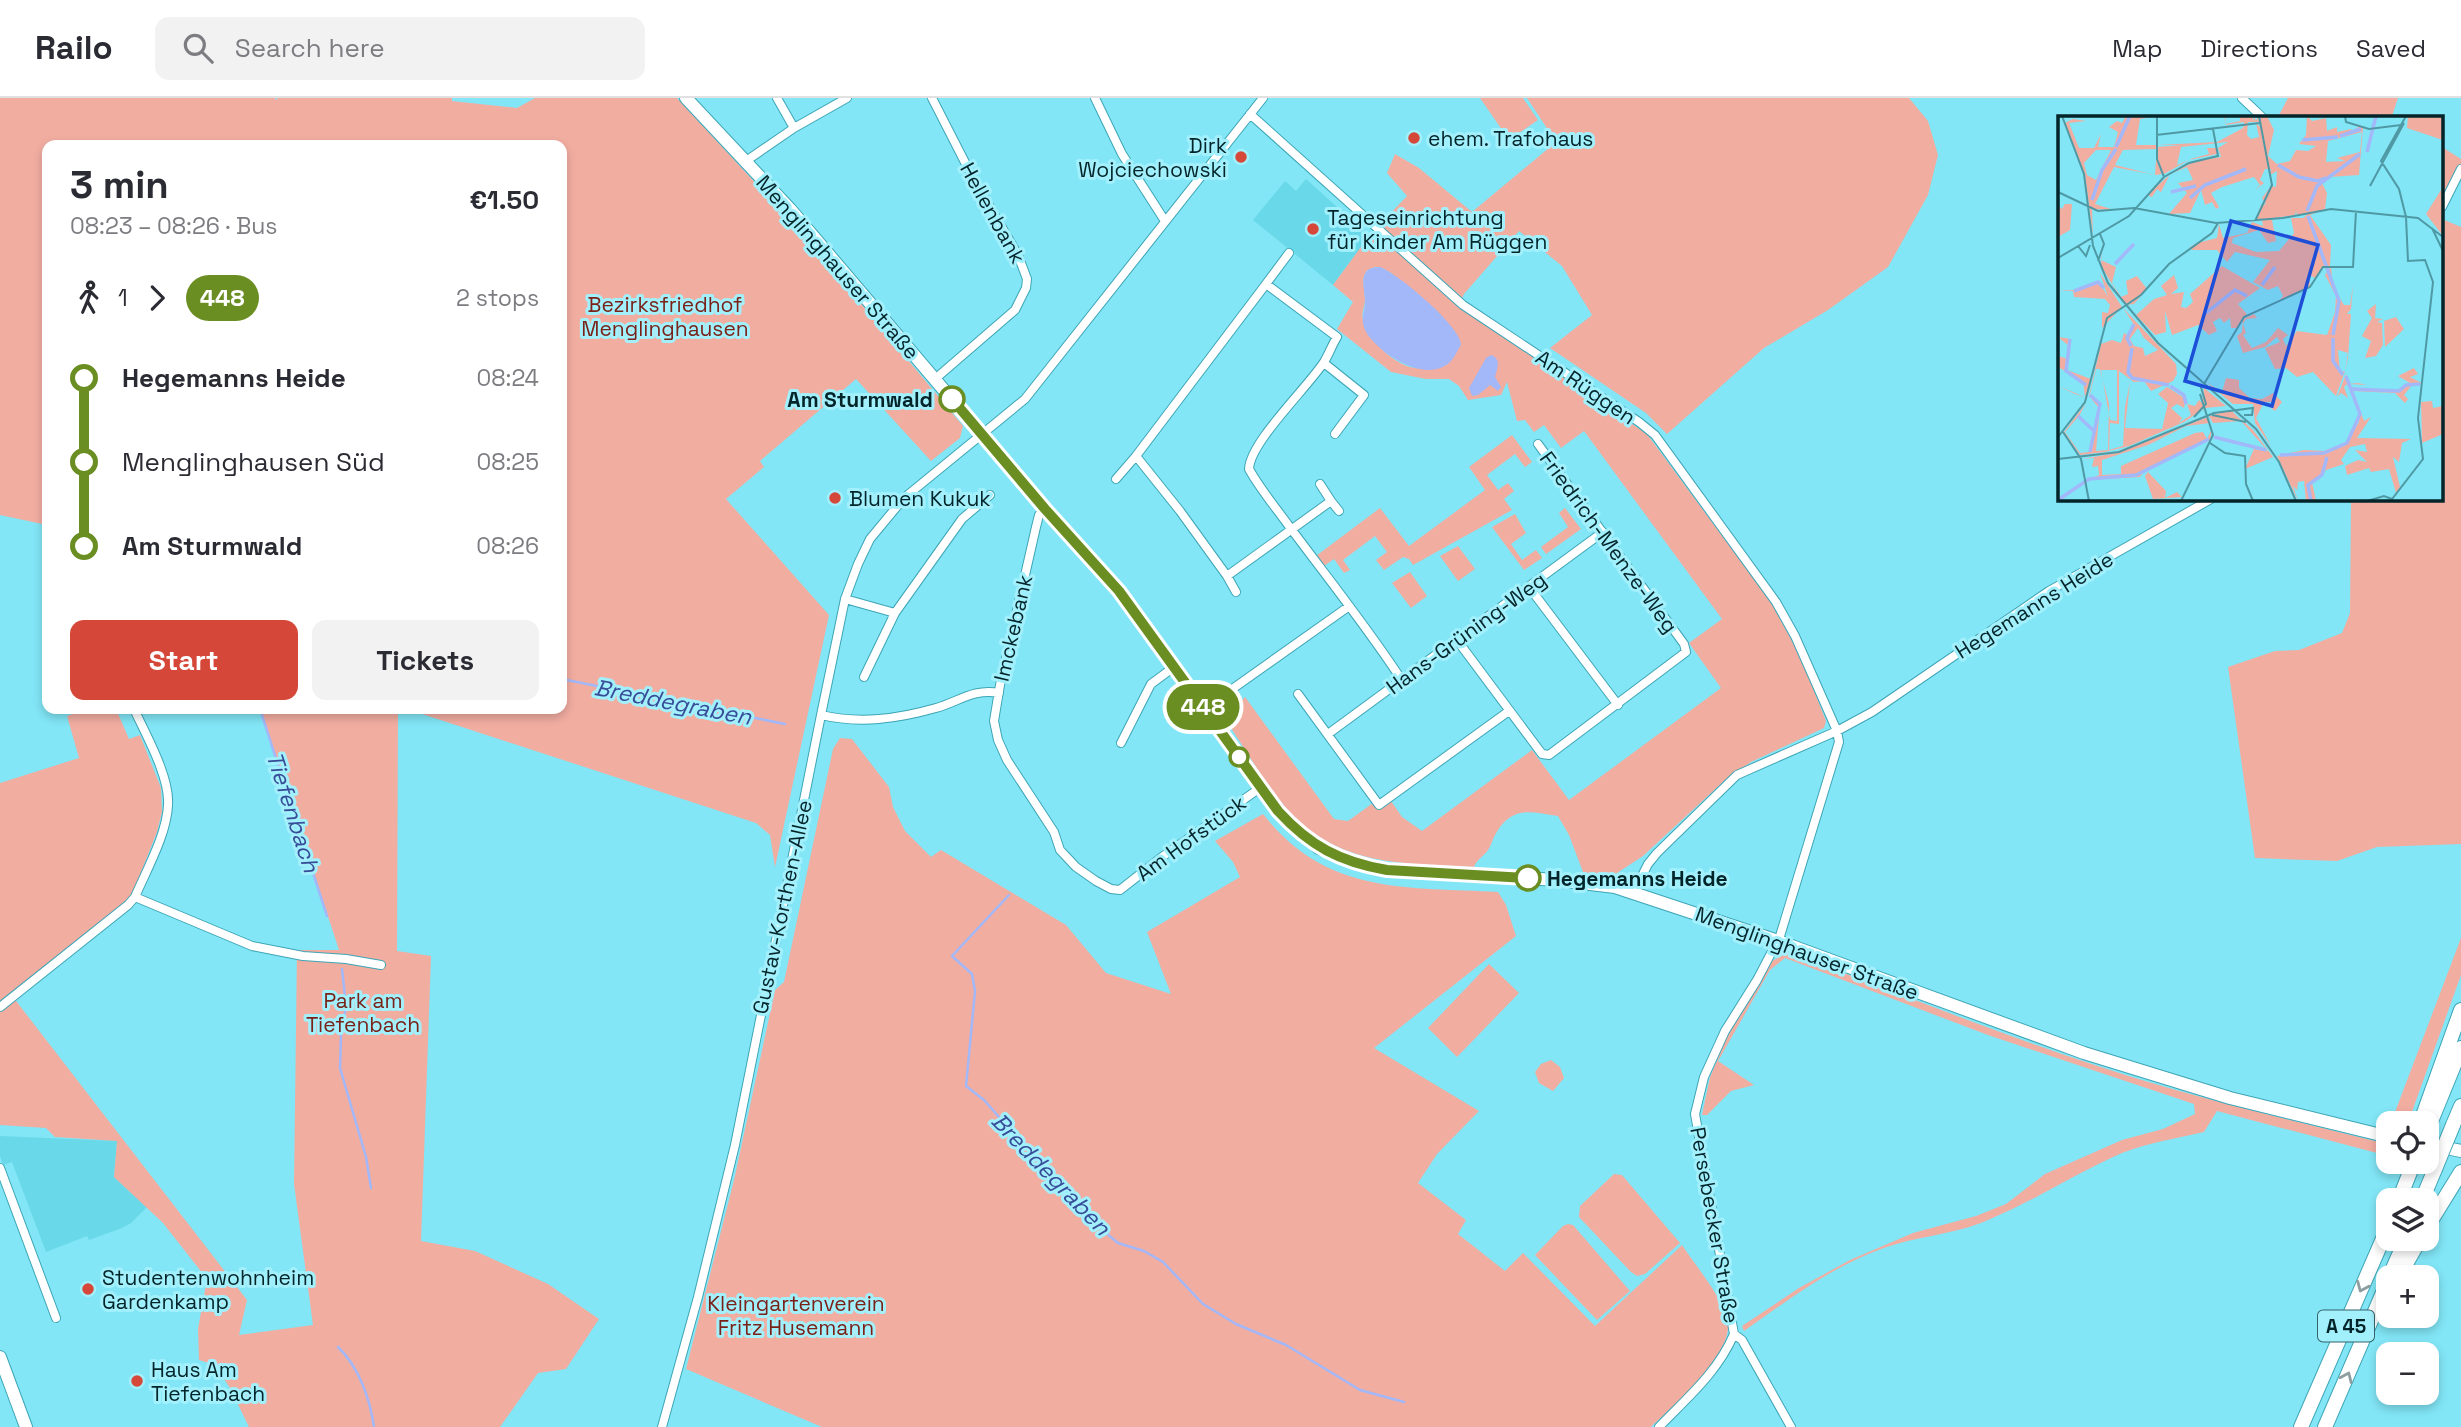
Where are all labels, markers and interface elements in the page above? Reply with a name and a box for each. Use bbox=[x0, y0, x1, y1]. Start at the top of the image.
search box bbox=[155, 17, 645, 80]
text: Railo bbox=[35, 27, 113, 69]
icon: search bbox=[179, 29, 217, 67]
text: Search here bbox=[235, 31, 385, 65]
text: Map bbox=[2112, 33, 2162, 64]
text: Directions bbox=[2200, 33, 2318, 64]
text: Saved bbox=[2356, 33, 2426, 64]
inset map bbox=[2058, 116, 2444, 500]
place label: ehem. Trafohaus bbox=[1428, 125, 1593, 152]
marker: ehem. Trafohaus bbox=[1406, 130, 1422, 146]
place label: Dirk Wojciechowski bbox=[1078, 132, 1227, 183]
marker: Dirk Wojciechowski bbox=[1233, 149, 1249, 165]
street label: Hellenbank bbox=[954, 158, 1032, 268]
text: 3 min bbox=[70, 161, 169, 209]
street label: Menglinghauser Straße bbox=[750, 169, 926, 365]
text: €1.50 bbox=[469, 183, 539, 217]
place label: Tageseinrichtung für Kinder Am Rüggen bbox=[1327, 204, 1547, 255]
text: 08:23 – 08:26 · Bus bbox=[70, 211, 277, 241]
marker: Tageseinrichtung für Kinder Am Rüggen bbox=[1305, 221, 1321, 237]
icon: walk bbox=[70, 279, 108, 317]
icon: forward bbox=[138, 279, 176, 317]
text: 448 bbox=[200, 282, 245, 313]
text: 1 bbox=[118, 283, 128, 313]
text: 2 stops bbox=[456, 283, 539, 313]
park label: Bezirksfriedhof Menglinghausen bbox=[581, 291, 749, 342]
street label: Am Rüggen bbox=[1531, 344, 1641, 430]
text: Hegemanns Heide bbox=[122, 361, 346, 395]
text: 08:24 bbox=[477, 363, 539, 393]
place label: Am Sturmwald bbox=[787, 386, 933, 413]
marker: Am Sturmwald bbox=[939, 386, 965, 412]
text: Menglinghausen Süd bbox=[122, 445, 385, 479]
street label: Friedrich-Menze-Weg bbox=[1534, 446, 1684, 638]
text: 08:25 bbox=[476, 447, 539, 477]
place label: Blumen Kukuk bbox=[849, 485, 991, 512]
marker: Blumen Kukuk bbox=[827, 490, 843, 506]
text: Am Sturmwald bbox=[122, 529, 302, 563]
text: 08:26 bbox=[476, 531, 539, 561]
street label: Hegemanns Heide bbox=[1950, 545, 2118, 665]
street label: Hans-Grüning-Weg bbox=[1381, 566, 1551, 700]
street label: Imckebank bbox=[988, 572, 1038, 684]
button: Start bbox=[70, 620, 298, 700]
button: Tickets bbox=[312, 620, 539, 700]
water label: Breddegraben bbox=[592, 672, 755, 732]
line badge: 448 bbox=[1163, 684, 1243, 730]
text: 448 bbox=[1181, 691, 1225, 722]
unlabelled marker bbox=[1229, 747, 1249, 767]
water label: Tiefenbach bbox=[259, 748, 327, 877]
street label: Am Hofstück bbox=[1131, 789, 1251, 887]
street label: Gustav-Korthen-Allee bbox=[746, 798, 818, 1016]
marker: Hegemanns Heide bbox=[1515, 865, 1541, 891]
place label: Hegemanns Heide bbox=[1547, 865, 1728, 892]
street label: Menglinghauser Straße bbox=[1692, 900, 1922, 1006]
park label: Park am Tiefenbach bbox=[306, 987, 420, 1038]
water label: Breddegraben bbox=[985, 1106, 1118, 1242]
map controls bbox=[2376, 1111, 2439, 1405]
button: locate bbox=[2376, 1111, 2439, 1174]
street label: Persebecker Straße bbox=[1684, 1125, 1746, 1325]
button: layers bbox=[2376, 1188, 2439, 1251]
place label: Studentenwohnheim Gardenkamp bbox=[102, 1264, 314, 1315]
button: + bbox=[2376, 1265, 2439, 1328]
marker: Studentenwohnheim Gardenkamp bbox=[80, 1281, 96, 1297]
one-way arrow bbox=[2357, 1281, 2371, 1293]
park label: Kleingartenverein Fritz Husemann bbox=[707, 1290, 885, 1341]
road number: A 45 bbox=[2318, 1310, 2374, 1342]
button: − bbox=[2376, 1342, 2439, 1405]
place label: Haus Am Tiefenbach bbox=[151, 1356, 265, 1407]
one-way arrow bbox=[2339, 1371, 2353, 1384]
marker: Haus Am Tiefenbach bbox=[129, 1373, 145, 1389]

